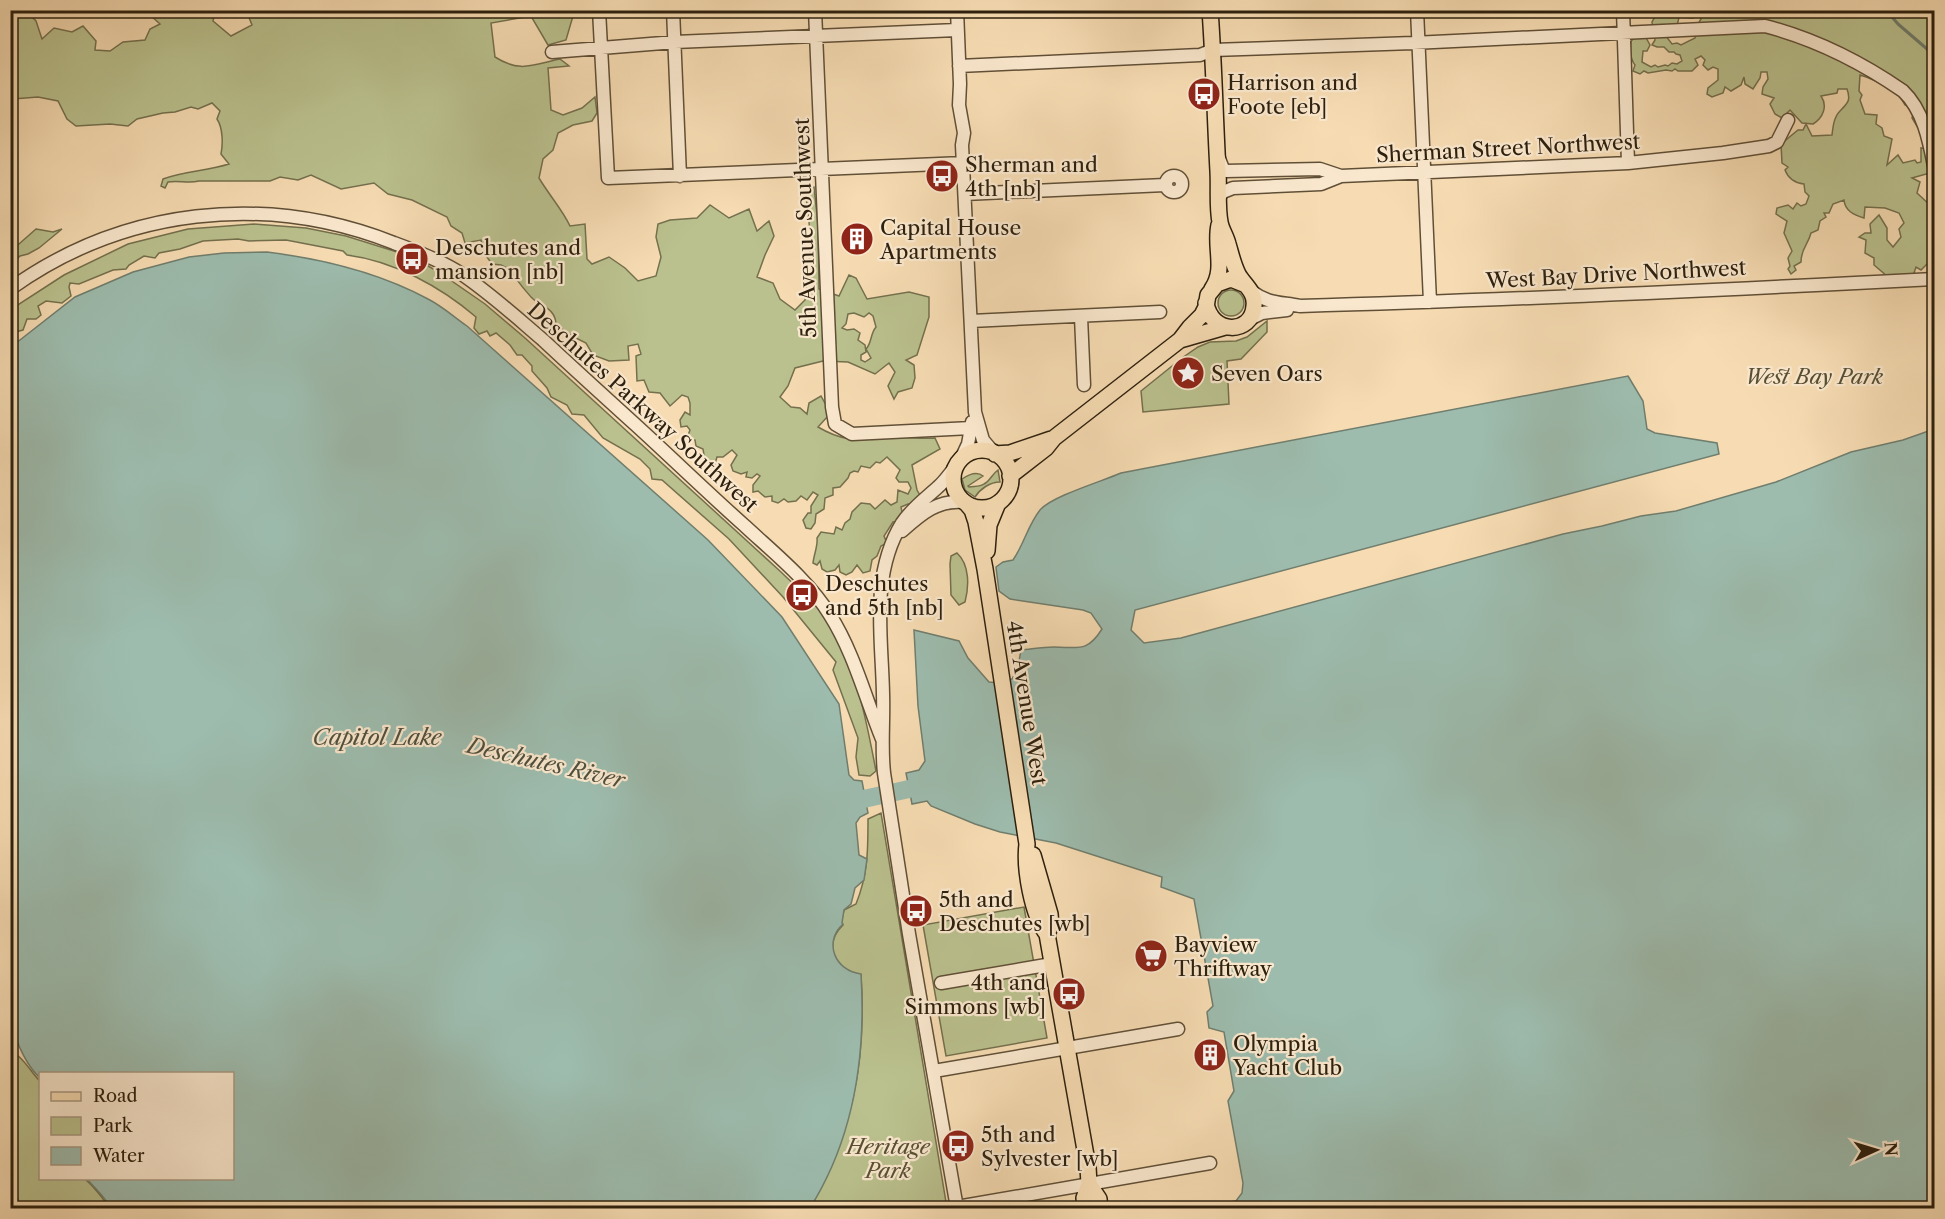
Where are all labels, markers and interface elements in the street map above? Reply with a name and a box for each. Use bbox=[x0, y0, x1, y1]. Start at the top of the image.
place label: Harrison and Foote [eb] bbox=[1227, 70, 1358, 119]
bus stop icon: Harrison and Foote [eb] bbox=[1186, 76, 1222, 112]
street label: 5th Avenue Southwest bbox=[789, 117, 821, 339]
street label: Sherman Street Northwest bbox=[1375, 129, 1641, 167]
place label: Sherman and 4th [nb] bbox=[965, 152, 1098, 201]
bus stop icon: Sherman and 4th [nb] bbox=[924, 158, 960, 194]
place label: Capital House Apartments bbox=[879, 215, 1021, 264]
building icon: Capital House Apartments bbox=[839, 221, 875, 257]
place label: Deschutes and mansion [nb] bbox=[435, 235, 581, 284]
bus stop icon: Deschutes and mansion [nb] bbox=[394, 241, 430, 277]
street label: West Bay Drive Northwest bbox=[1484, 255, 1747, 293]
street label: Deschutes Parkway Southwest bbox=[523, 297, 764, 518]
place icon: Seven Oars bbox=[1170, 355, 1206, 391]
place label: Seven Oars bbox=[1211, 361, 1323, 386]
park label: West Bay Park bbox=[1745, 364, 1883, 389]
place label: Deschutes and 5th [nb] bbox=[825, 571, 944, 620]
bus stop icon: Deschutes and 5th [nb] bbox=[784, 577, 820, 613]
street label: 4th Avenue West bbox=[1002, 619, 1052, 788]
water label: Capitol Lake bbox=[313, 724, 443, 751]
water label: Deschutes River bbox=[463, 731, 629, 795]
place label: 5th and Deschutes [wb] bbox=[939, 887, 1091, 936]
bus stop icon: 5th and Deschutes [wb] bbox=[898, 893, 934, 929]
place label: Bayview Thriftway bbox=[1174, 932, 1272, 981]
supermarket icon: Bayview Thriftway bbox=[1133, 938, 1169, 974]
place label: 4th and Simmons [wb] bbox=[905, 970, 1046, 1019]
bus stop icon: 4th and Simmons [wb] bbox=[1051, 976, 1087, 1012]
place label: Olympia Yacht Club bbox=[1232, 1031, 1342, 1080]
building icon: Olympia Yacht Club bbox=[1192, 1037, 1228, 1073]
legend bbox=[39, 1072, 234, 1180]
text: Road bbox=[93, 1085, 138, 1107]
text: Park bbox=[93, 1115, 134, 1137]
north arrow bbox=[1846, 1120, 1906, 1180]
place label: 5th and Sylvester [wb] bbox=[981, 1122, 1118, 1171]
bus stop icon: 5th and Sylvester [wb] bbox=[940, 1128, 976, 1164]
park label: Heritage Park bbox=[844, 1134, 931, 1183]
text: N bbox=[1881, 1141, 1901, 1157]
text: Water bbox=[92, 1145, 145, 1167]

